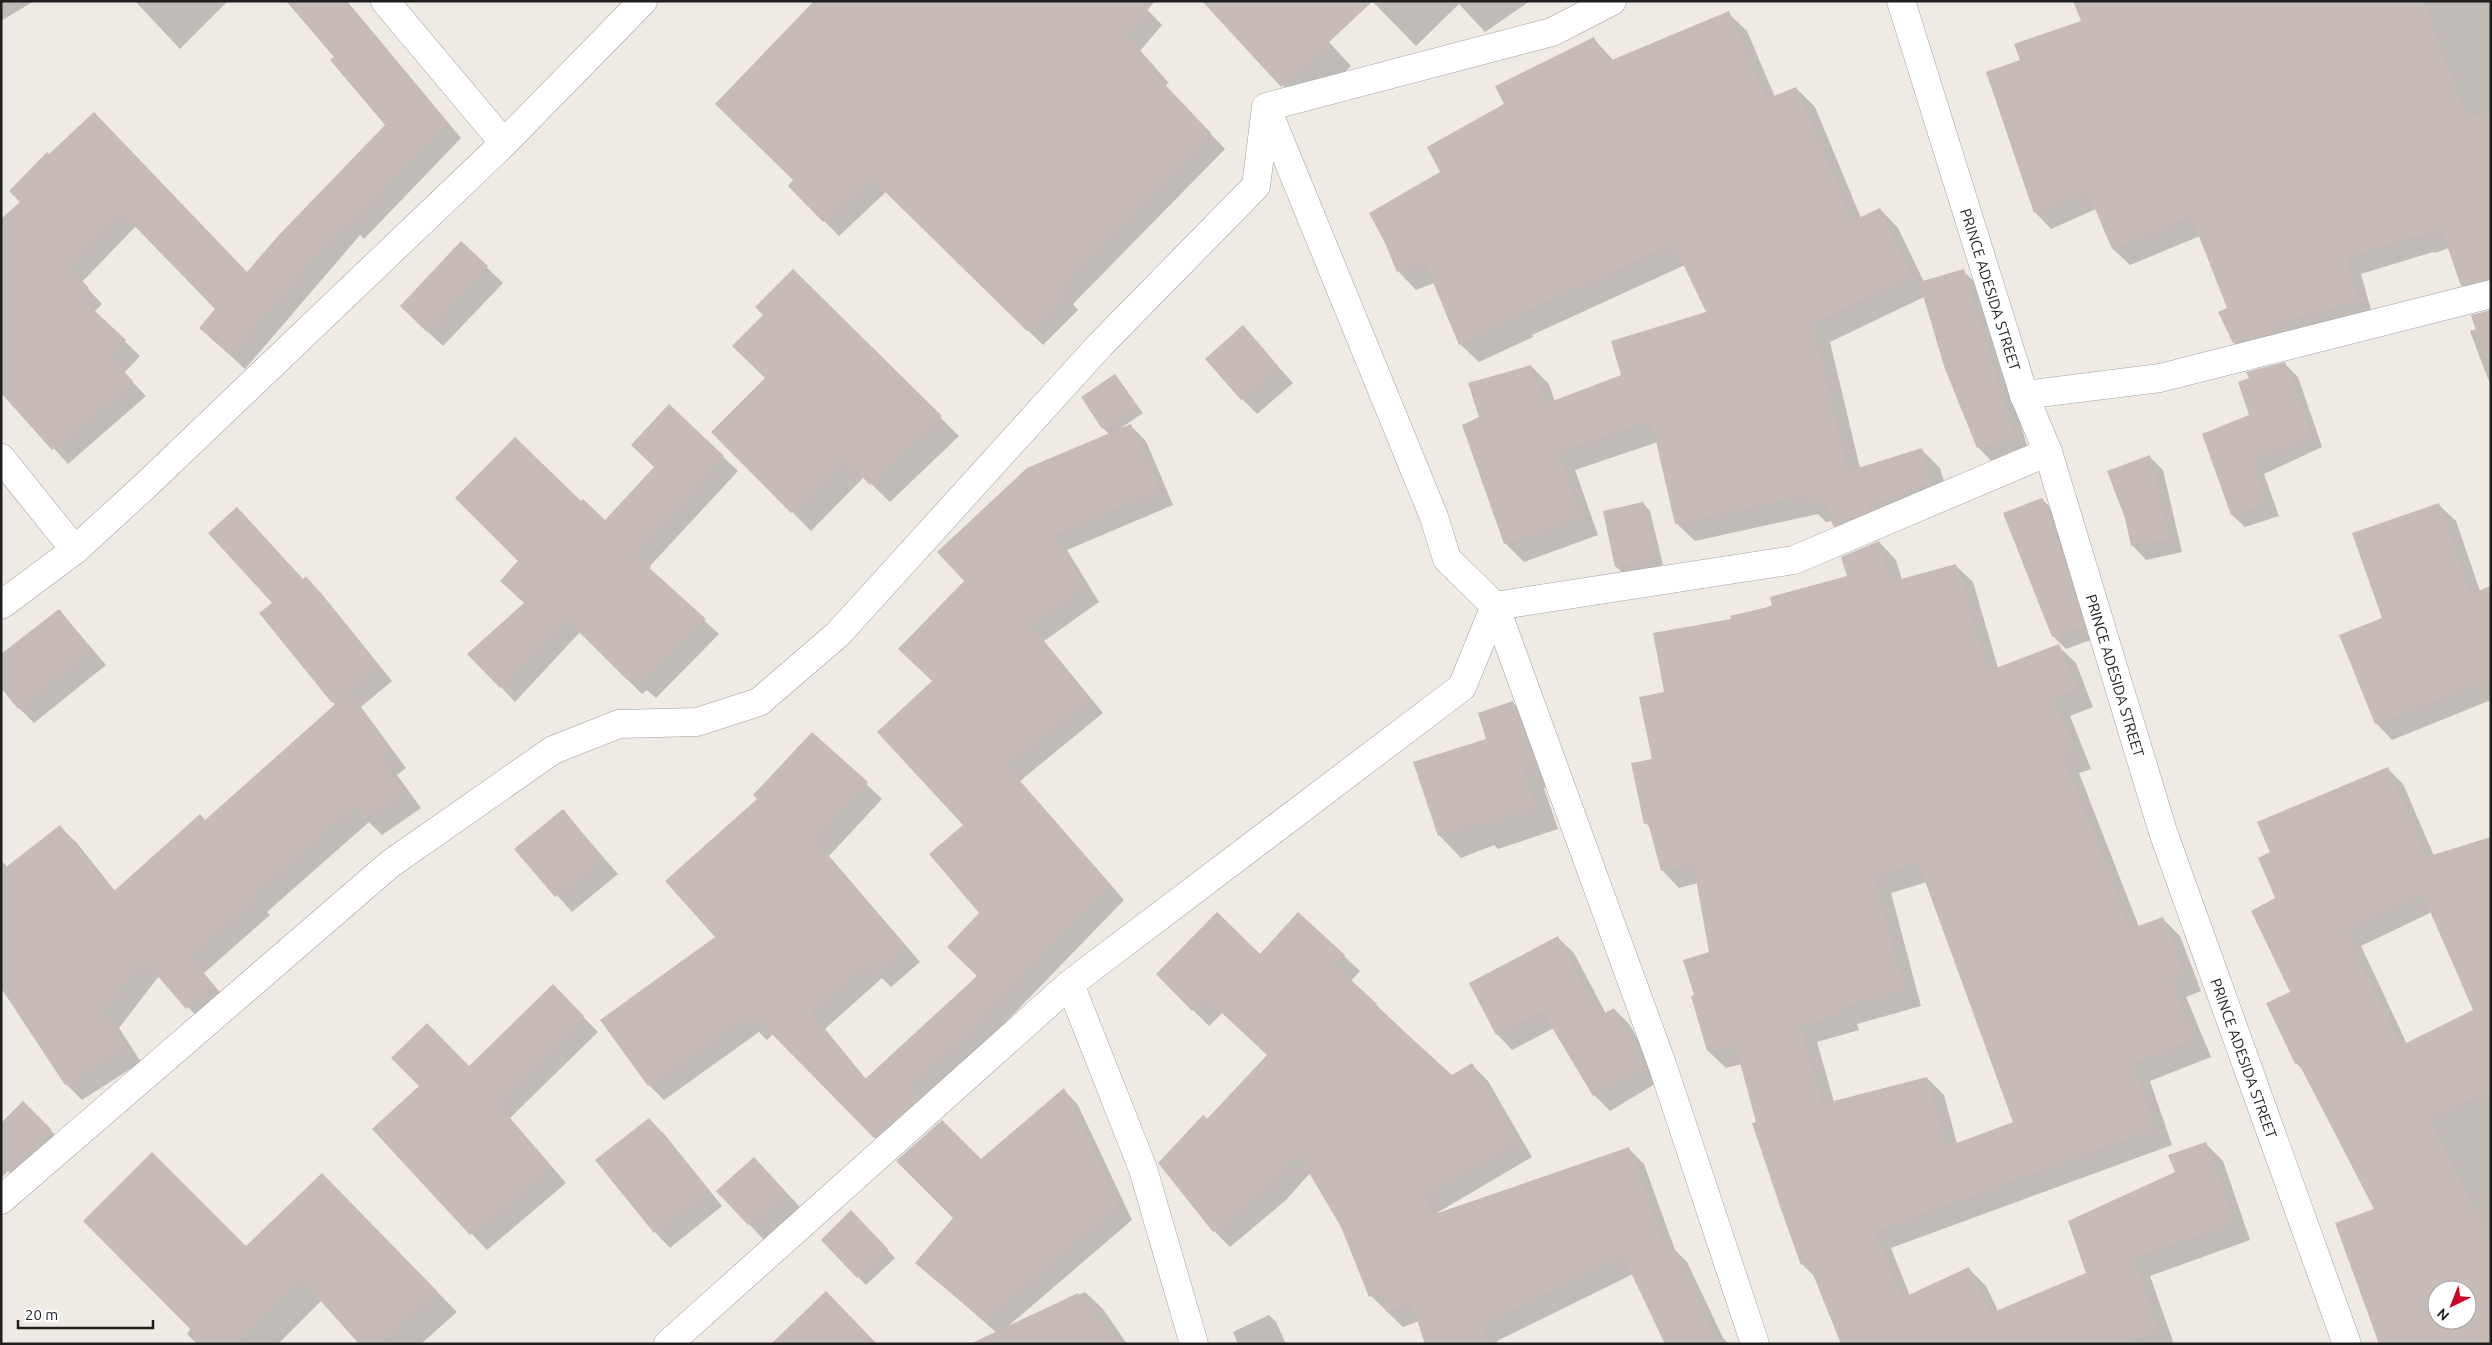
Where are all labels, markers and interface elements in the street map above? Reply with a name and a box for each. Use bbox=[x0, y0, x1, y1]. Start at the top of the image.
street label: PRINCE ADESIDA STREET bbox=[1958, 206, 2024, 373]
street label: PRINCE ADESIDA STREET bbox=[2083, 592, 2148, 759]
street label: PRINCE ADESIDA STREET bbox=[2208, 976, 2281, 1141]
north arrow bbox=[2427, 1280, 2477, 1330]
scale bar bbox=[18, 1298, 152, 1330]
text: N bbox=[2434, 1305, 2452, 1324]
text: 20 m bbox=[25, 1306, 58, 1323]

